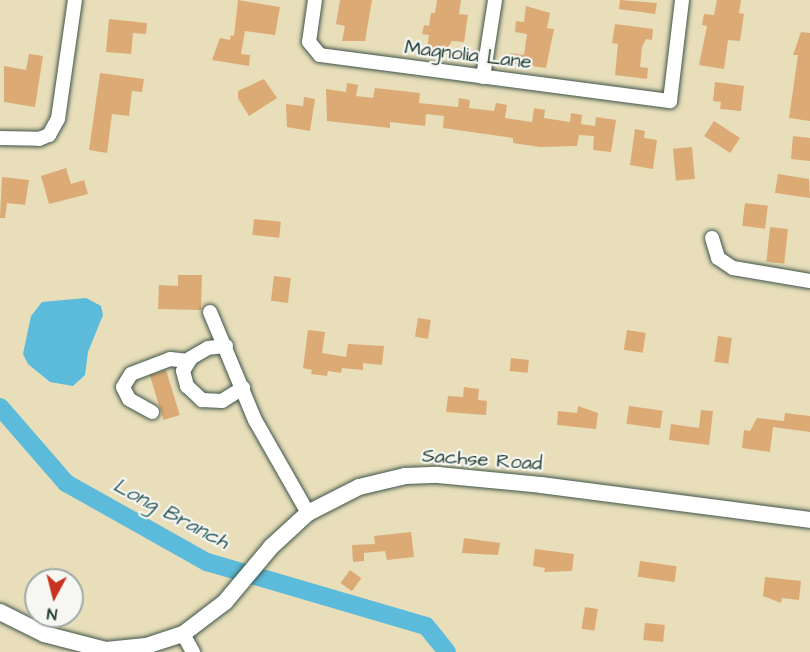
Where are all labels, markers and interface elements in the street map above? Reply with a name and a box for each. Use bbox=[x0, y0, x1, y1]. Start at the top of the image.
street label: Magnolia Lane bbox=[403, 35, 533, 75]
street label: Sachse Road bbox=[421, 444, 543, 476]
water label: Long Branch bbox=[109, 473, 233, 555]
north arrow bbox=[24, 568, 84, 628]
text: N bbox=[46, 602, 58, 625]

